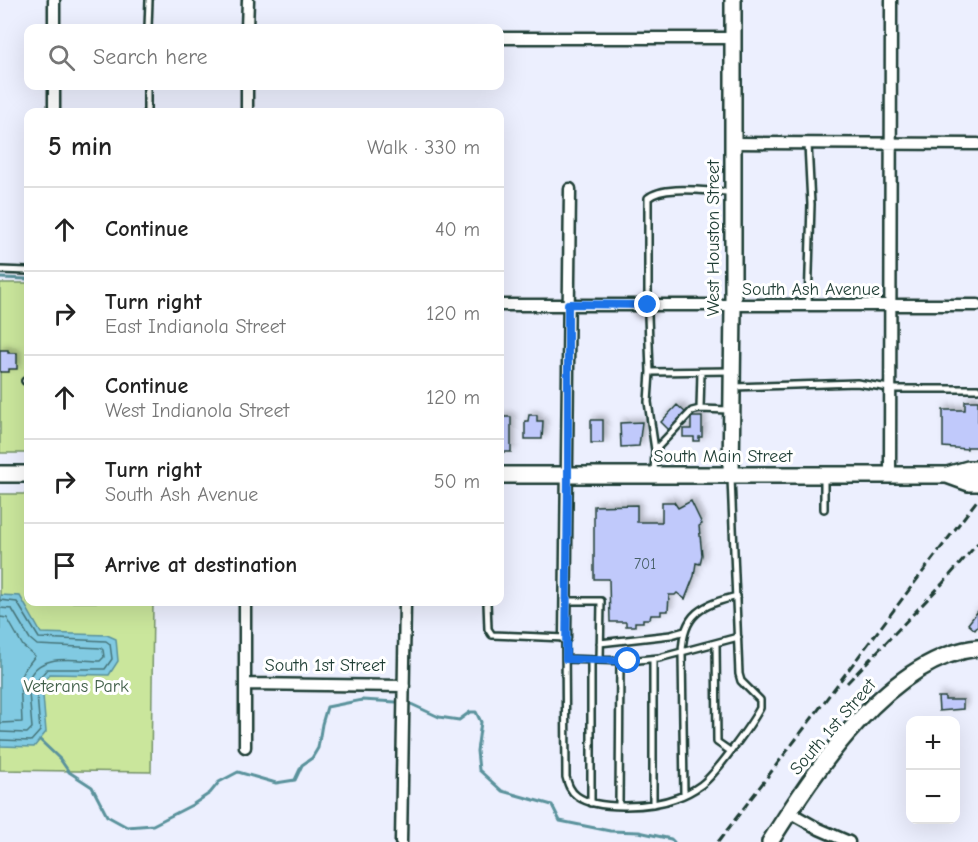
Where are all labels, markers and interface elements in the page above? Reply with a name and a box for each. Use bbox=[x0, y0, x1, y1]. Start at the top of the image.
search box bbox=[24, 24, 504, 90]
icon: search bbox=[45, 41, 78, 74]
text: Search here bbox=[93, 44, 208, 70]
text: 5 min bbox=[48, 132, 112, 162]
text: Walk · 330 m bbox=[367, 136, 480, 159]
street label: West Houston Street bbox=[703, 159, 724, 316]
icon: ahead bbox=[48, 213, 81, 246]
text: Continue bbox=[105, 216, 188, 242]
text: 40 m bbox=[435, 218, 480, 241]
street label: South Ash Avenue bbox=[742, 279, 880, 300]
text: Turn right bbox=[105, 289, 202, 315]
route end bbox=[634, 291, 660, 317]
icon: right bbox=[48, 297, 81, 330]
text: 120 m bbox=[426, 302, 480, 325]
text: East Indianola Street bbox=[105, 315, 286, 338]
text: Continue bbox=[105, 373, 188, 399]
icon: ahead bbox=[48, 381, 81, 414]
text: 120 m bbox=[426, 386, 480, 409]
text: West Indianola Street bbox=[105, 399, 289, 422]
street label: South Main Street bbox=[654, 446, 793, 467]
text: Turn right bbox=[105, 457, 202, 483]
icon: right bbox=[48, 465, 81, 498]
text: 50 m bbox=[434, 470, 480, 493]
text: South Ash Avenue bbox=[105, 483, 258, 506]
icon: arrive bbox=[48, 549, 81, 582]
text: Arrive at destination bbox=[105, 552, 297, 578]
house number: 701 bbox=[634, 555, 656, 573]
route start bbox=[614, 647, 640, 673]
street label: South 1st Street bbox=[265, 655, 386, 676]
street label: South 1st Street bbox=[786, 674, 881, 779]
park label: Veterans Park bbox=[23, 676, 129, 697]
map controls bbox=[906, 716, 960, 824]
button: + bbox=[906, 716, 960, 770]
button: − bbox=[906, 770, 960, 824]

